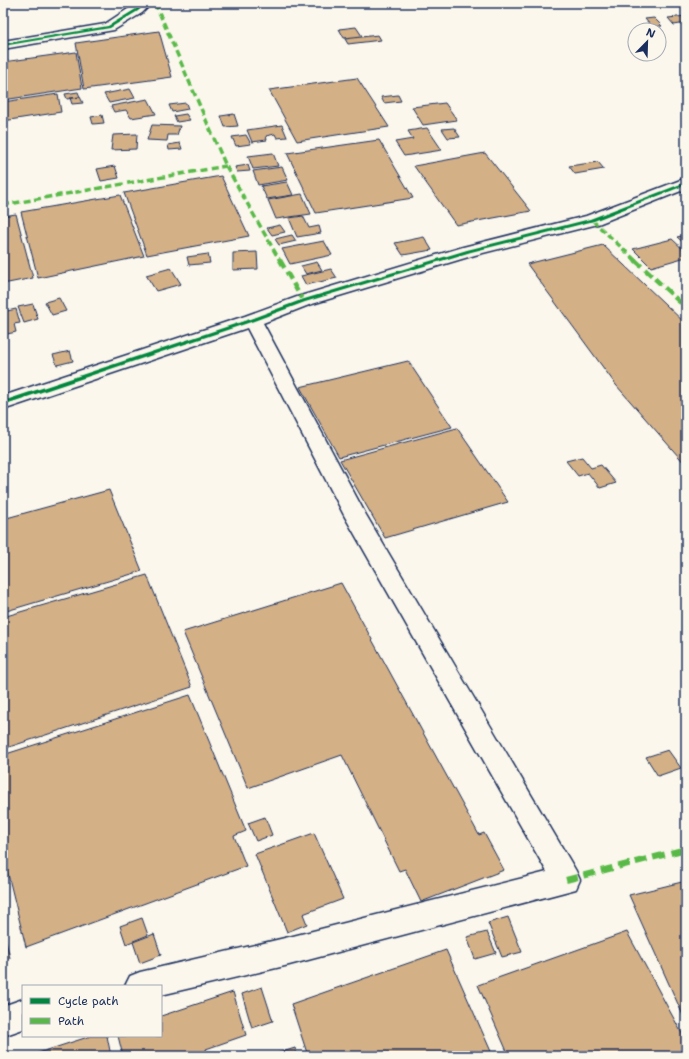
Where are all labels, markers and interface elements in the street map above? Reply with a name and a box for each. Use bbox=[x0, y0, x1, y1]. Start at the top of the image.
north arrow bbox=[627, 22, 667, 62]
text: N bbox=[644, 25, 658, 42]
legend bbox=[22, 985, 162, 1037]
text: Cycle path bbox=[58, 993, 119, 1009]
text: Path bbox=[58, 1013, 84, 1029]

